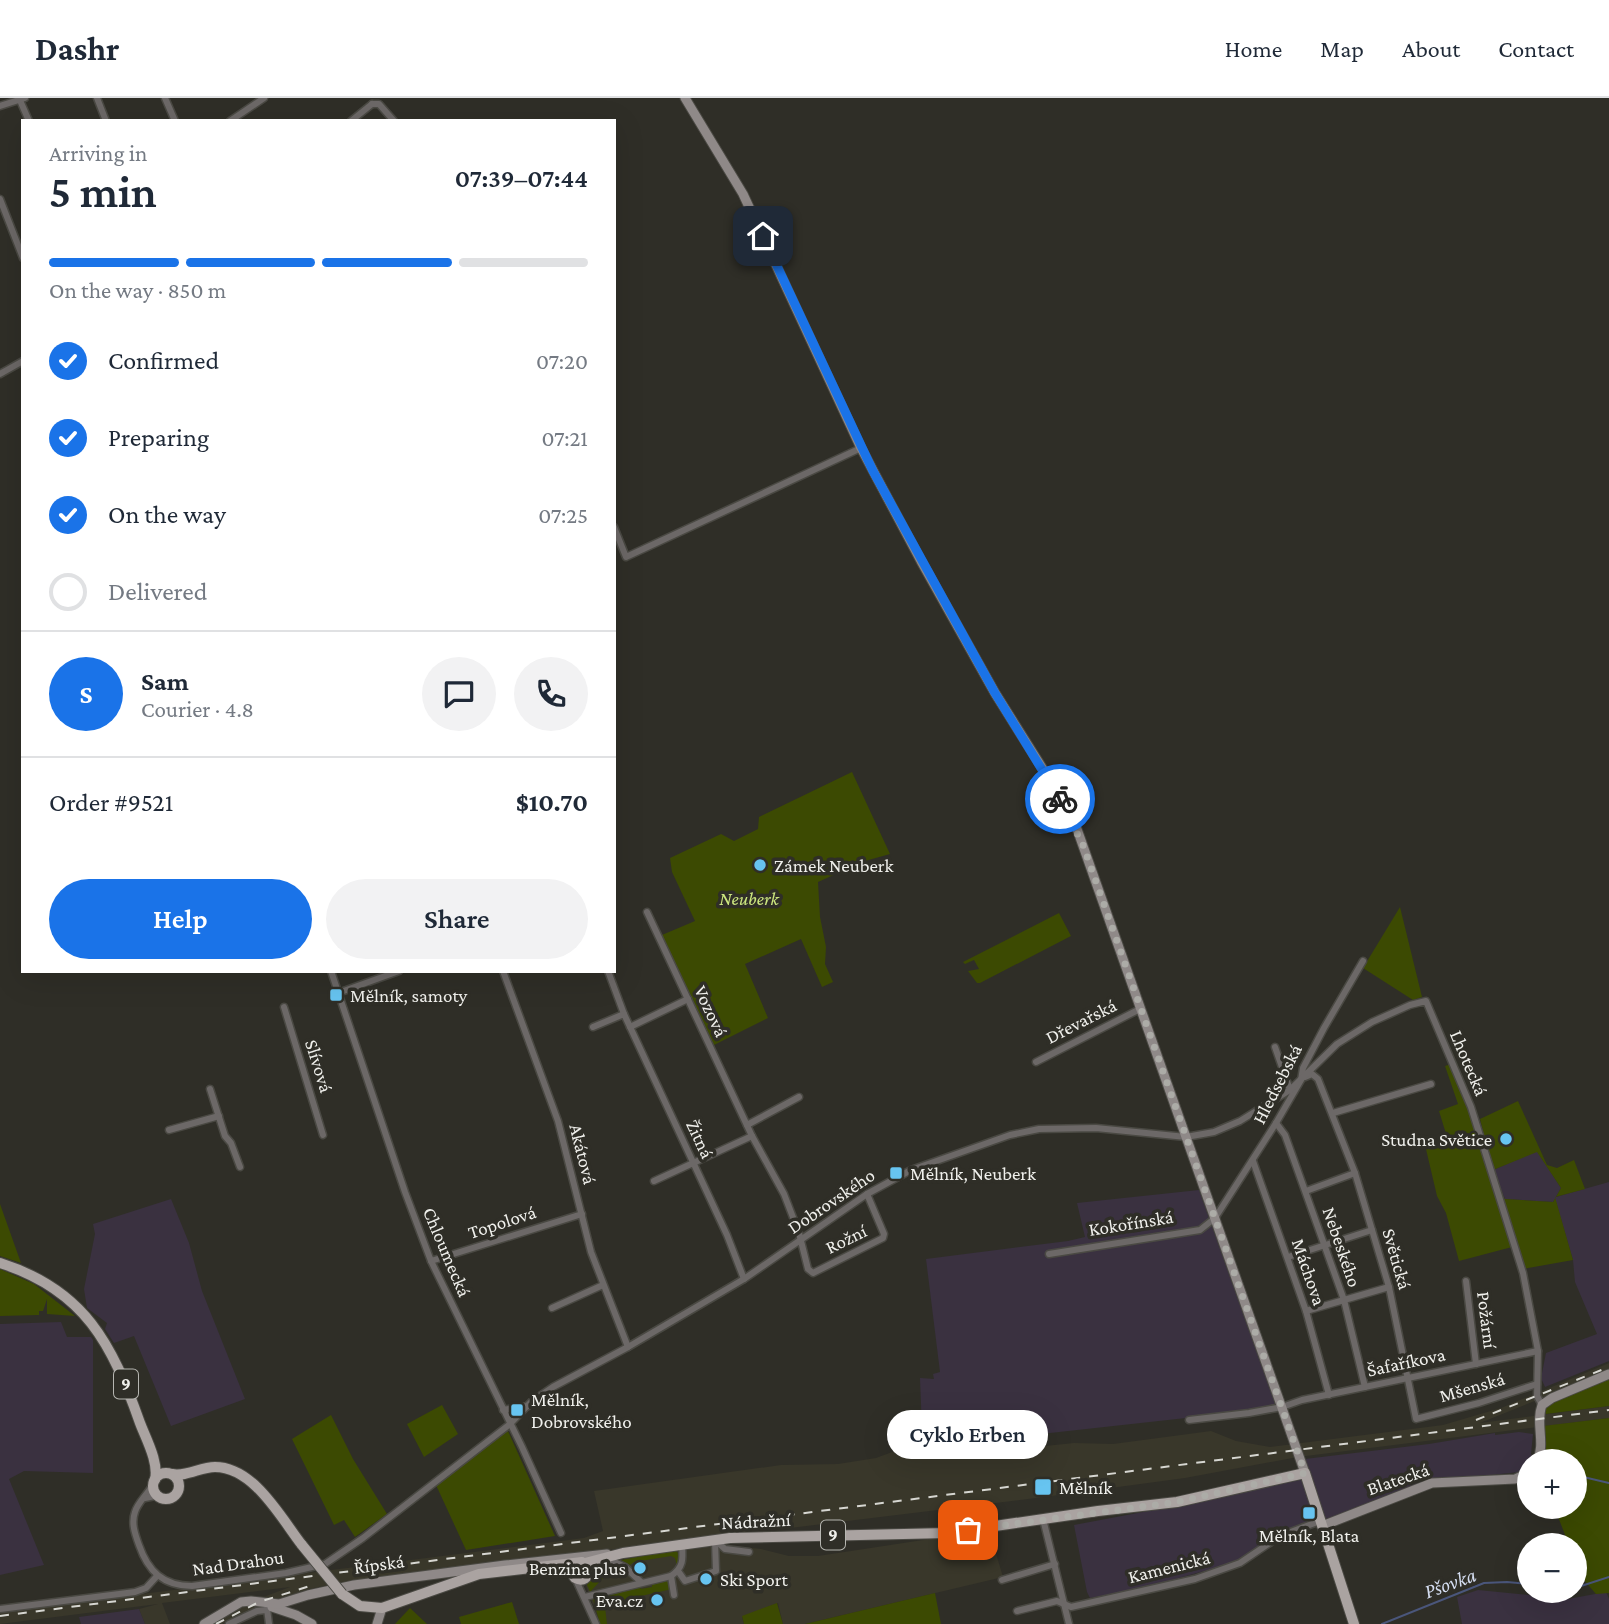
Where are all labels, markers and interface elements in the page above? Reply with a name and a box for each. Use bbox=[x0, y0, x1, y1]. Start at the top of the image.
text: Dashr bbox=[35, 30, 119, 67]
text: Home bbox=[1225, 35, 1282, 62]
text: Map bbox=[1320, 35, 1364, 62]
text: About bbox=[1402, 35, 1460, 62]
text: Contact bbox=[1498, 35, 1574, 62]
text: Arriving in bbox=[49, 140, 147, 166]
text: 07:39–07:44 bbox=[455, 164, 588, 193]
text: 5 min bbox=[49, 166, 157, 217]
pin bbox=[733, 206, 793, 266]
icon: home bbox=[744, 217, 782, 255]
text: On the way · 850 m bbox=[49, 277, 226, 303]
icon: check bbox=[49, 342, 87, 380]
text: Confirmed bbox=[108, 346, 219, 375]
text: 07:20 bbox=[536, 348, 588, 374]
icon: check bbox=[49, 419, 87, 457]
text: Preparing bbox=[108, 423, 209, 452]
text: 07:21 bbox=[541, 425, 588, 451]
icon: check bbox=[49, 496, 87, 534]
text: On the way bbox=[108, 500, 226, 529]
text: 07:25 bbox=[538, 502, 588, 528]
text: Delivered bbox=[108, 577, 207, 606]
button: chat bbox=[422, 657, 496, 731]
button: phone bbox=[514, 657, 588, 731]
text: Sam bbox=[141, 667, 189, 696]
text: S bbox=[80, 680, 93, 709]
text: Courier · 4.8 bbox=[141, 696, 254, 722]
courier bbox=[1025, 764, 1095, 834]
icon: bike bbox=[1041, 780, 1079, 818]
text: Order #9521 bbox=[49, 788, 173, 817]
text: $10.70 bbox=[516, 788, 588, 817]
place label: Zámek Neuberk bbox=[774, 855, 894, 876]
marker: Zámek Neuberk bbox=[752, 857, 768, 873]
button: Help bbox=[49, 879, 312, 959]
button: Share bbox=[326, 879, 588, 959]
park label: Neuberk bbox=[719, 888, 779, 909]
street label: Vozová bbox=[690, 982, 732, 1040]
place label: Mělník, samoty bbox=[350, 985, 468, 1006]
marker: Mělník, samoty bbox=[328, 987, 344, 1003]
street label: Dřevařská bbox=[1042, 994, 1120, 1048]
street label: Lhotecká bbox=[1446, 1027, 1492, 1099]
street label: Slívová bbox=[301, 1037, 337, 1095]
street label: Hleďsebská bbox=[1248, 1041, 1306, 1127]
street label: Žitná bbox=[682, 1116, 718, 1162]
street label: Akátová bbox=[565, 1122, 601, 1187]
place label: Studna Světice bbox=[1381, 1129, 1492, 1150]
marker: Studna Světice bbox=[1498, 1131, 1514, 1147]
place label: Mělník, Neuberk bbox=[910, 1163, 1037, 1184]
street label: Dobrovského bbox=[783, 1164, 879, 1238]
marker: Mělník, Neuberk bbox=[888, 1165, 904, 1181]
street label: Topolová bbox=[465, 1201, 539, 1243]
street label: Chloumecká bbox=[419, 1204, 475, 1300]
street label: Nebeského bbox=[1319, 1204, 1365, 1290]
street label: Kokořínská bbox=[1087, 1206, 1175, 1240]
street label: Rožní bbox=[822, 1220, 871, 1258]
street label: Světická bbox=[1378, 1226, 1416, 1292]
street label: Máchova bbox=[1288, 1236, 1330, 1308]
street label: Požární bbox=[1473, 1290, 1501, 1351]
street label: Šafaříkova bbox=[1365, 1343, 1447, 1381]
street label: Mšenská bbox=[1437, 1368, 1507, 1406]
road number: 9 bbox=[114, 1370, 138, 1399]
place label: Mělník, Dobrovského bbox=[531, 1389, 632, 1432]
marker: Mělník, Dobrovského bbox=[509, 1402, 525, 1418]
callout: Cyklo Erben bbox=[888, 1411, 1048, 1460]
text: Cyklo Erben bbox=[909, 1421, 1026, 1447]
map controls bbox=[1517, 1449, 1587, 1603]
button: + bbox=[1517, 1449, 1587, 1519]
street label: Blatecká bbox=[1364, 1459, 1432, 1499]
marker: Mělník bbox=[1033, 1477, 1053, 1497]
place label: Mělník bbox=[1059, 1477, 1113, 1498]
pin bbox=[938, 1500, 998, 1560]
marker: Mělník, Blata bbox=[1301, 1505, 1317, 1521]
street label: Nádražní bbox=[721, 1509, 792, 1533]
icon: bag bbox=[949, 1511, 987, 1549]
road number: 9 bbox=[821, 1520, 845, 1550]
place label: Mělník, Blata bbox=[1259, 1525, 1360, 1546]
button: − bbox=[1517, 1533, 1587, 1603]
street label: Nad Drahou bbox=[191, 1546, 285, 1580]
street label: Kamenická bbox=[1126, 1547, 1212, 1587]
street label: Řípská bbox=[352, 1550, 406, 1578]
place label: Benzina plus bbox=[529, 1558, 626, 1579]
marker: Benzina plus bbox=[632, 1560, 648, 1576]
water label: Pšovka bbox=[1421, 1563, 1479, 1603]
place label: Ski Sport bbox=[720, 1569, 789, 1590]
marker: Ski Sport bbox=[698, 1571, 714, 1587]
place label: Eva.cz bbox=[596, 1590, 643, 1611]
marker: Eva.cz bbox=[649, 1592, 665, 1608]

